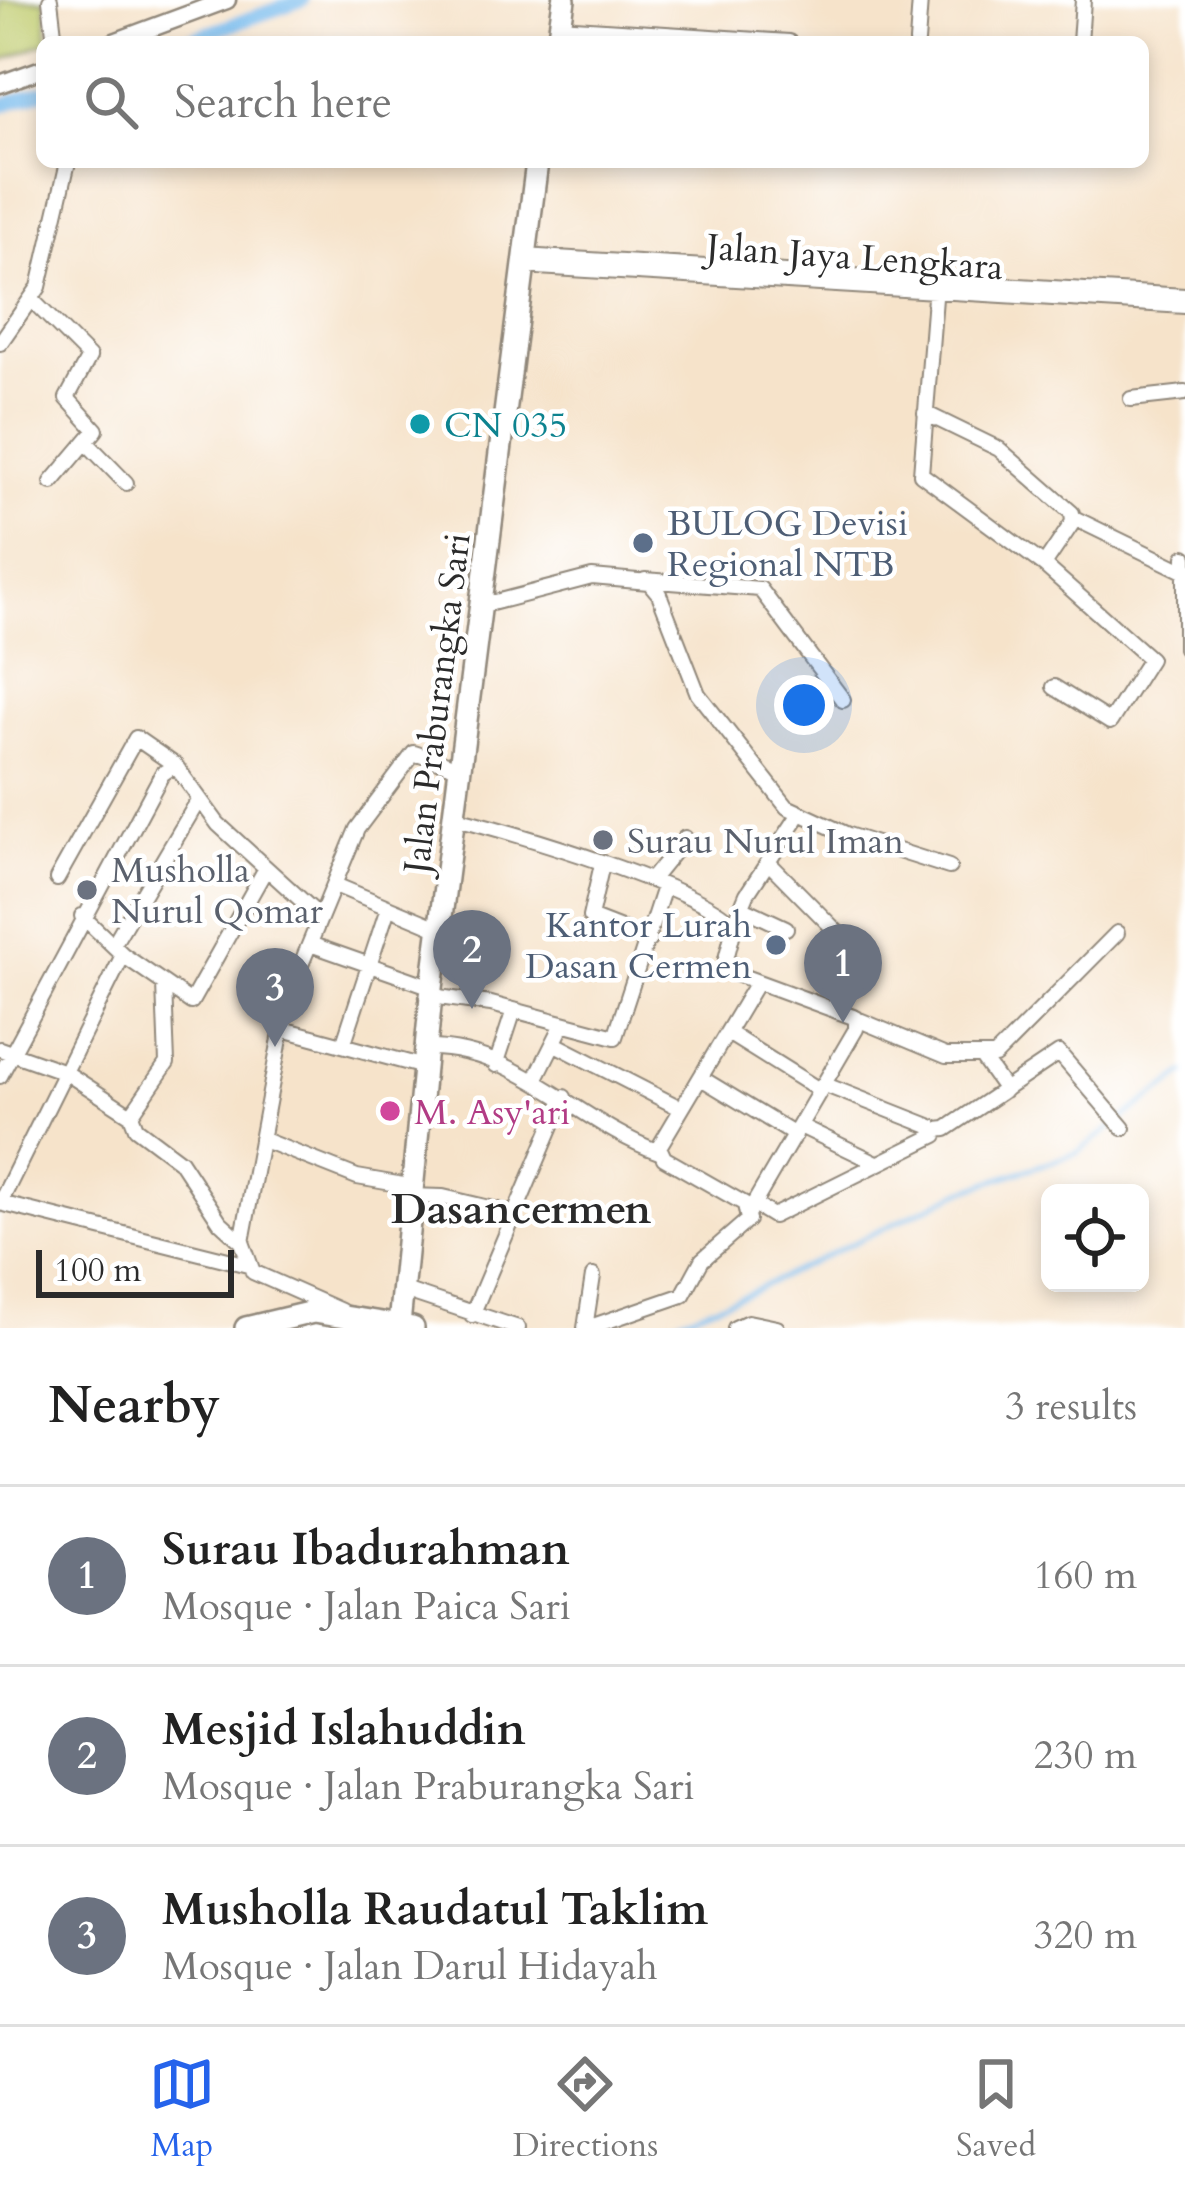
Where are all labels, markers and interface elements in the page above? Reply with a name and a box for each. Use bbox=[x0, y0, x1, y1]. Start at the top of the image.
search box bbox=[36, 36, 1149, 168]
icon: search bbox=[78, 69, 144, 135]
text: Search here bbox=[174, 72, 392, 133]
street label: Jalan Jaya Lengkara bbox=[700, 222, 1005, 292]
place label: CN 035 bbox=[444, 401, 567, 450]
marker: CN 035 bbox=[407, 411, 433, 437]
place label: BULOG Devisi Regional NTB bbox=[667, 499, 908, 589]
street label: Jalan Praburangka Sari bbox=[392, 530, 483, 881]
marker: BULOG Devisi Regional NTB bbox=[630, 530, 656, 556]
your location bbox=[774, 675, 834, 735]
place label: Surau Nurul Iman bbox=[627, 817, 904, 866]
marker: Surau Nurul Iman bbox=[590, 827, 616, 853]
place label: Musholla Nurul Qomar bbox=[111, 846, 324, 936]
marker: Musholla Nurul Qomar bbox=[74, 877, 100, 903]
place label: Kantor Lurah Dasan Cermen bbox=[525, 901, 753, 991]
pin: 2 bbox=[433, 910, 511, 1009]
pin: 1 bbox=[804, 924, 882, 1023]
marker: Kantor Lurah Dasan Cermen bbox=[763, 932, 789, 958]
pin: 3 bbox=[236, 948, 314, 1047]
place label: M. Asy'ari bbox=[414, 1088, 570, 1137]
marker: M. Asy'ari bbox=[377, 1098, 403, 1124]
district label: Dasancermen bbox=[391, 1181, 651, 1238]
map controls bbox=[1041, 1184, 1149, 1292]
button: locate bbox=[1041, 1184, 1149, 1292]
scale bar bbox=[36, 1244, 234, 1297]
text: 100 m bbox=[54, 1248, 141, 1293]
text: Nearby bbox=[48, 1371, 220, 1441]
text: 3 results bbox=[1005, 1380, 1137, 1433]
text: Surau Ibadurahman bbox=[162, 1519, 570, 1580]
text: 1 bbox=[77, 1549, 97, 1602]
text: 160 m bbox=[1034, 1549, 1137, 1602]
text: Mosque · Jalan Paica Sari bbox=[162, 1580, 571, 1633]
text: Mesjid Islahuddin bbox=[162, 1699, 526, 1760]
text: 2 bbox=[77, 1729, 97, 1782]
text: 230 m bbox=[1034, 1729, 1137, 1782]
text: Mosque · Jalan Praburangka Sari bbox=[162, 1760, 695, 1813]
text: Musholla Raudatul Taklim bbox=[162, 1879, 708, 1940]
text: 3 bbox=[77, 1909, 97, 1962]
text: 320 m bbox=[1034, 1909, 1137, 1962]
text: Mosque · Jalan Darul Hidayah bbox=[162, 1940, 658, 1993]
tab: Map bbox=[149, 2051, 215, 2168]
tab: Directions bbox=[513, 2051, 658, 2168]
tab: Saved bbox=[956, 2051, 1036, 2168]

